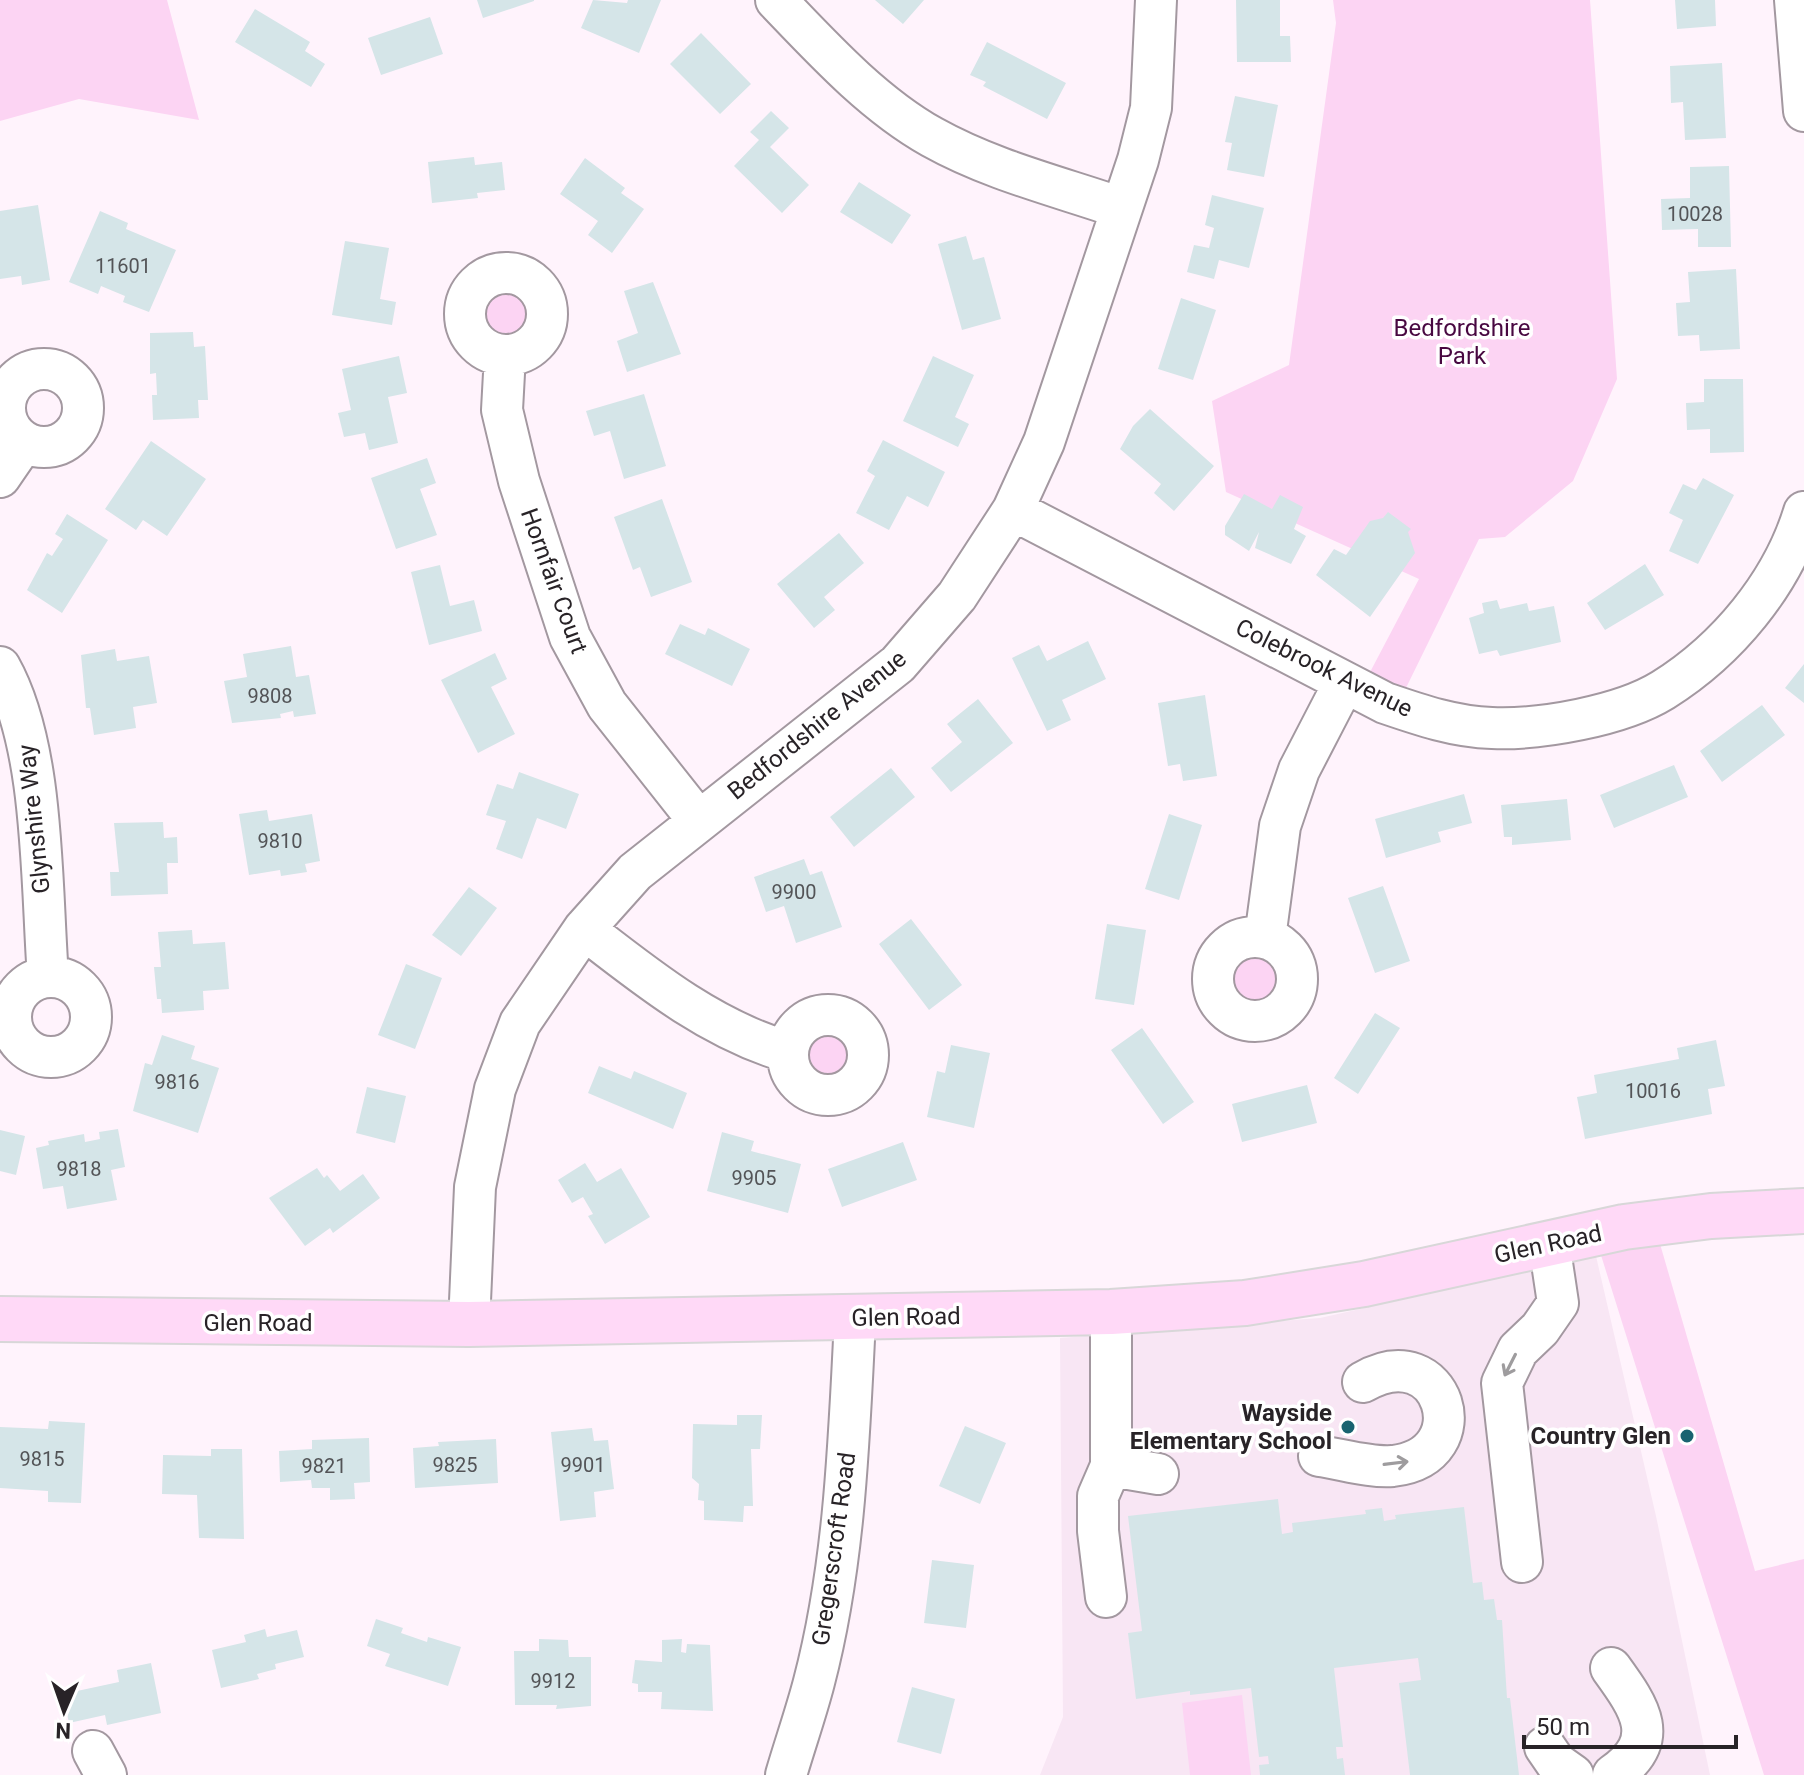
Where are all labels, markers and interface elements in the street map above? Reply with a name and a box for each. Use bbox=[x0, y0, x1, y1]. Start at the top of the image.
house number: 10028 bbox=[1667, 202, 1723, 226]
house number: 11601 bbox=[95, 254, 151, 278]
park label: Bedfordshire Park bbox=[1394, 314, 1530, 370]
street label: Hornfair Court bbox=[515, 505, 593, 658]
street label: Colebrook Avenue bbox=[1231, 613, 1417, 723]
street label: Bedfordshire Avenue bbox=[722, 645, 912, 805]
house number: 9808 bbox=[248, 684, 292, 708]
street label: Glynshire Way bbox=[12, 742, 56, 895]
house number: 9810 bbox=[258, 829, 302, 853]
house number: 9900 bbox=[772, 880, 816, 904]
house number: 9816 bbox=[155, 1070, 199, 1094]
house number: 10016 bbox=[1625, 1079, 1681, 1103]
house number: 9818 bbox=[57, 1157, 101, 1181]
house number: 9905 bbox=[732, 1166, 776, 1190]
street label: Glen Road bbox=[1492, 1219, 1604, 1269]
street label: Glen Road bbox=[851, 1302, 961, 1332]
street label: Glen Road bbox=[203, 1309, 313, 1337]
one-way arrow bbox=[1502, 1352, 1518, 1376]
place label: Wayside Elementary School bbox=[1130, 1399, 1332, 1455]
marker: Wayside Elementary School bbox=[1339, 1418, 1357, 1436]
place label: Country Glen bbox=[1531, 1422, 1671, 1450]
marker: Country Glen bbox=[1678, 1427, 1696, 1445]
house number: 9815 bbox=[20, 1447, 64, 1471]
street label: Gregerscroft Road bbox=[807, 1450, 861, 1648]
house number: 9825 bbox=[433, 1453, 477, 1477]
house number: 9901 bbox=[561, 1453, 605, 1477]
house number: 9821 bbox=[302, 1454, 346, 1478]
one-way arrow bbox=[1383, 1456, 1409, 1471]
house number: 9912 bbox=[531, 1669, 575, 1693]
north arrow bbox=[24, 1671, 104, 1751]
scale bar bbox=[1524, 1699, 1736, 1749]
text: 50 m bbox=[1536, 1713, 1590, 1741]
text: N bbox=[55, 1718, 72, 1743]

